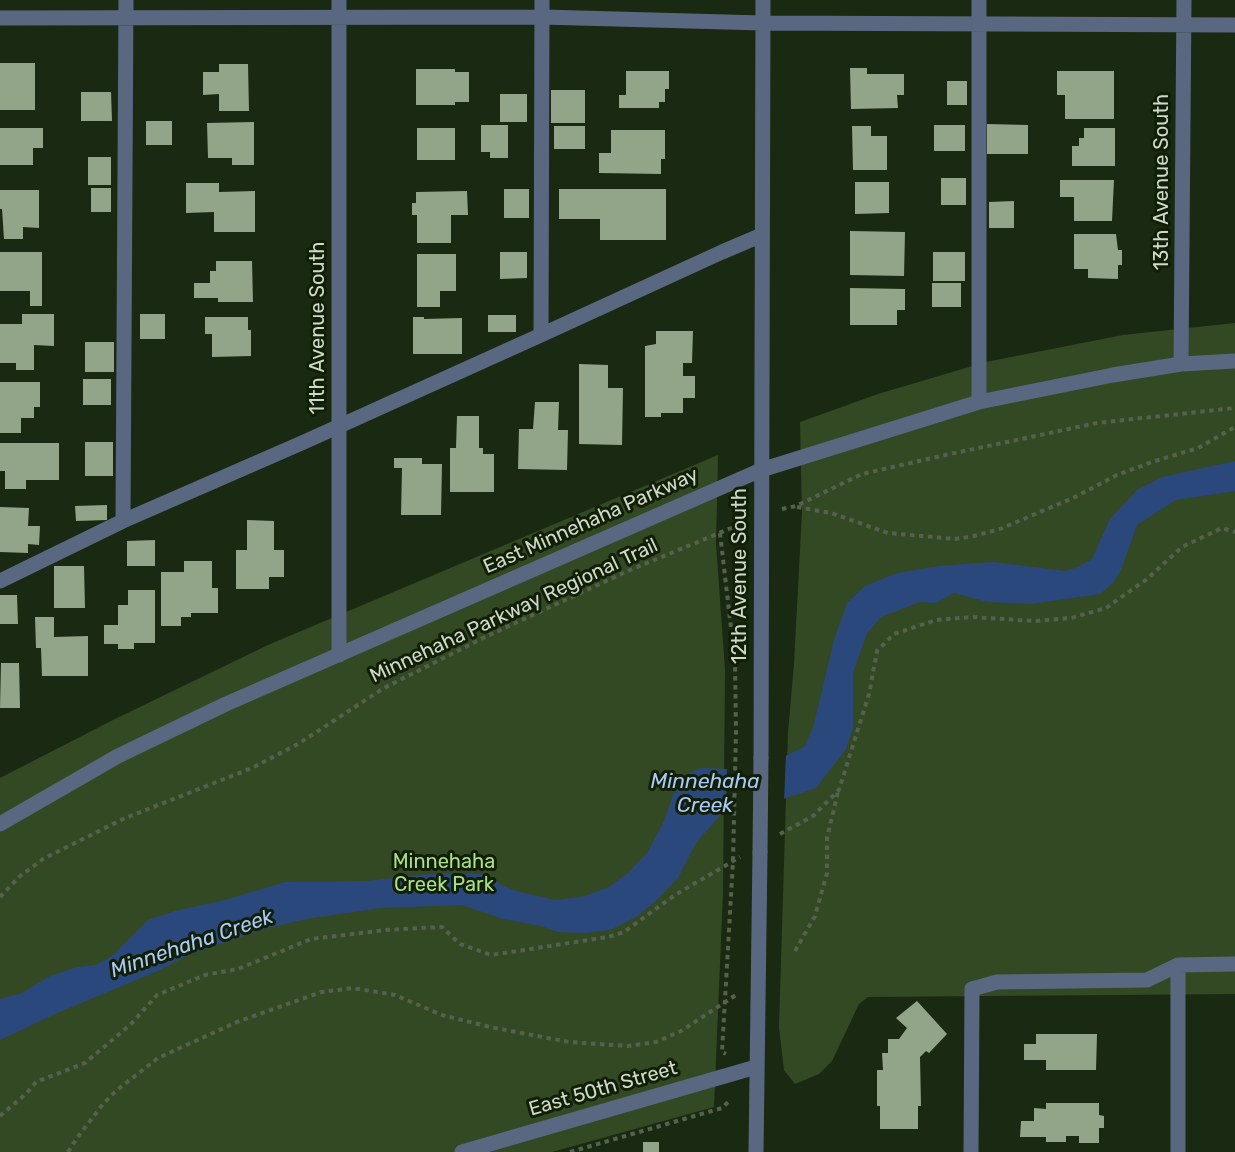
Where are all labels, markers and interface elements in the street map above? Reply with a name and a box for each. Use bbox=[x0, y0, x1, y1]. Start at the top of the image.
street label: 13th Avenue South bbox=[1150, 94, 1174, 270]
street label: 11th Avenue South bbox=[306, 242, 330, 414]
street label: East Minnehaha Parkway bbox=[480, 463, 702, 579]
street label: 12th Avenue South bbox=[728, 488, 752, 664]
street label: Minnehaha Parkway Regional Trail bbox=[366, 534, 662, 688]
water label: Minnehaha Creek bbox=[650, 769, 760, 819]
park label: Minnehaha Creek Park bbox=[393, 850, 495, 897]
water label: Minnehaha Creek bbox=[107, 904, 277, 984]
street label: East 50th Street bbox=[526, 1056, 680, 1122]

